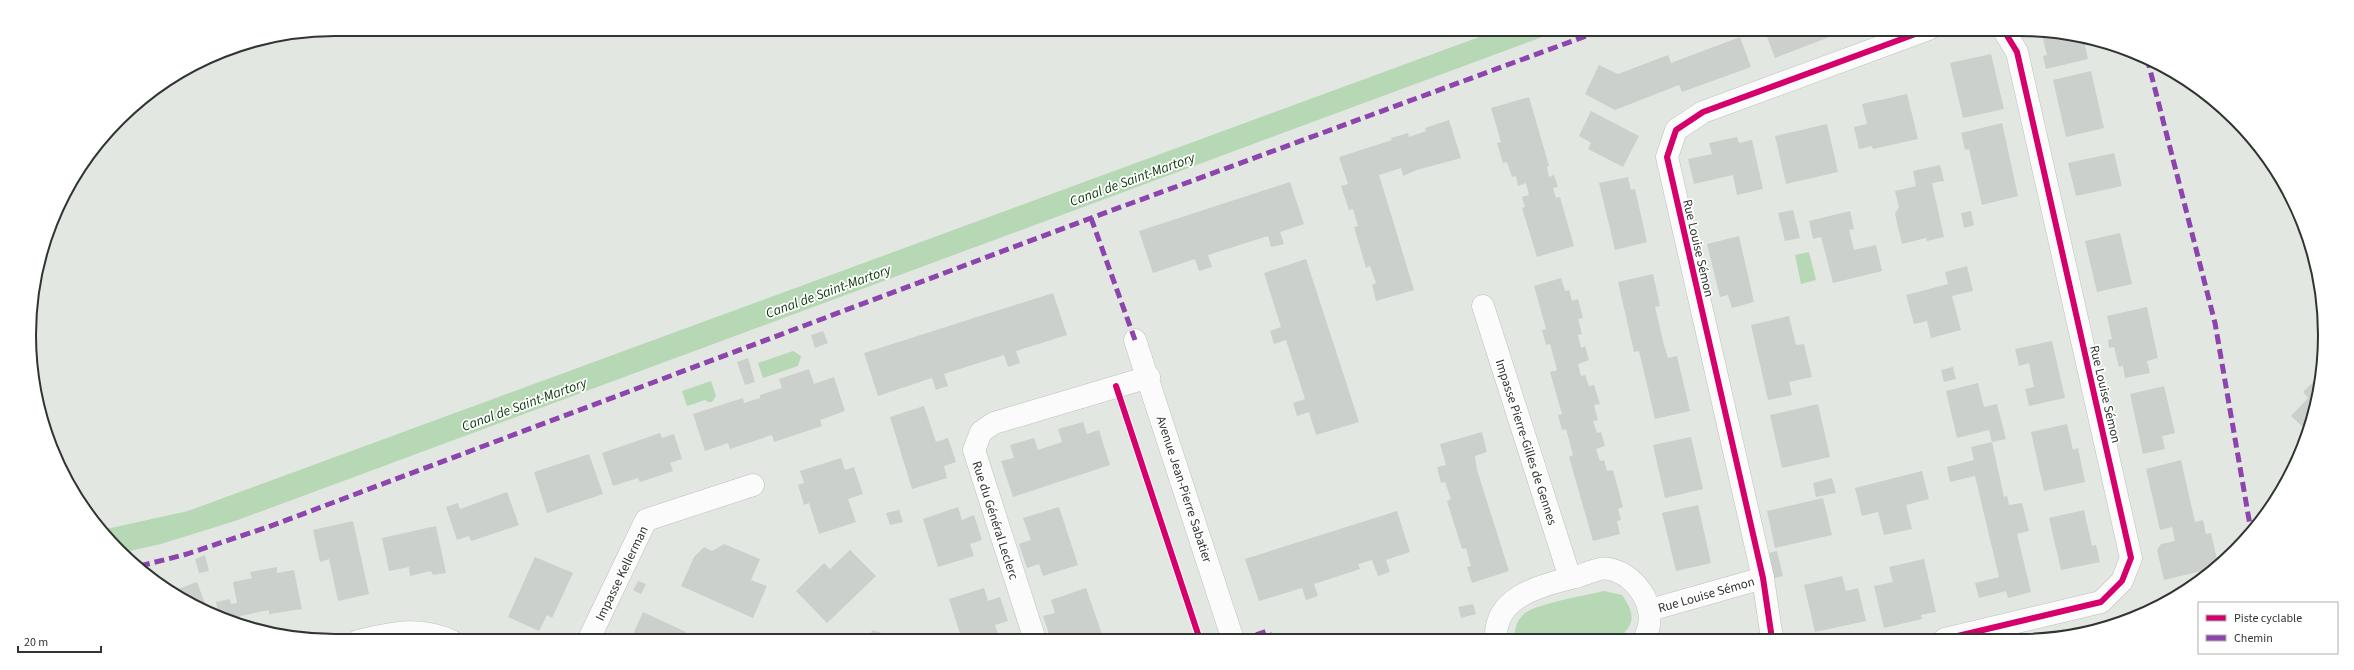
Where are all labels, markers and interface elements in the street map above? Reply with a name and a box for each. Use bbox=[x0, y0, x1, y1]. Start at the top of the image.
water label: Canal de Saint-Martory bbox=[1067, 148, 1198, 212]
street label: Rue Louise Sémon bbox=[1678, 198, 1718, 299]
water label: Canal de Saint-Martory bbox=[763, 260, 894, 324]
street label: Rue Louise Sémon bbox=[2085, 344, 2125, 445]
street label: Impasse Pierre-Gilles de Gennes bbox=[1491, 357, 1562, 528]
water label: Canal de Saint-Martory bbox=[459, 373, 590, 437]
street label: Avenue Jean-Pierre Sabatier bbox=[1152, 414, 1216, 565]
street label: Rue du Général Leclerc bbox=[967, 459, 1023, 582]
street label: Impasse Kellerman bbox=[591, 523, 653, 624]
street label: Rue Louise Sémon bbox=[1656, 573, 1757, 617]
legend bbox=[2198, 602, 2338, 654]
text: Piste cyclable bbox=[2234, 610, 2302, 627]
scale bar bbox=[18, 628, 101, 654]
text: Chemin bbox=[2234, 630, 2273, 647]
text: 20 m bbox=[24, 634, 48, 651]

